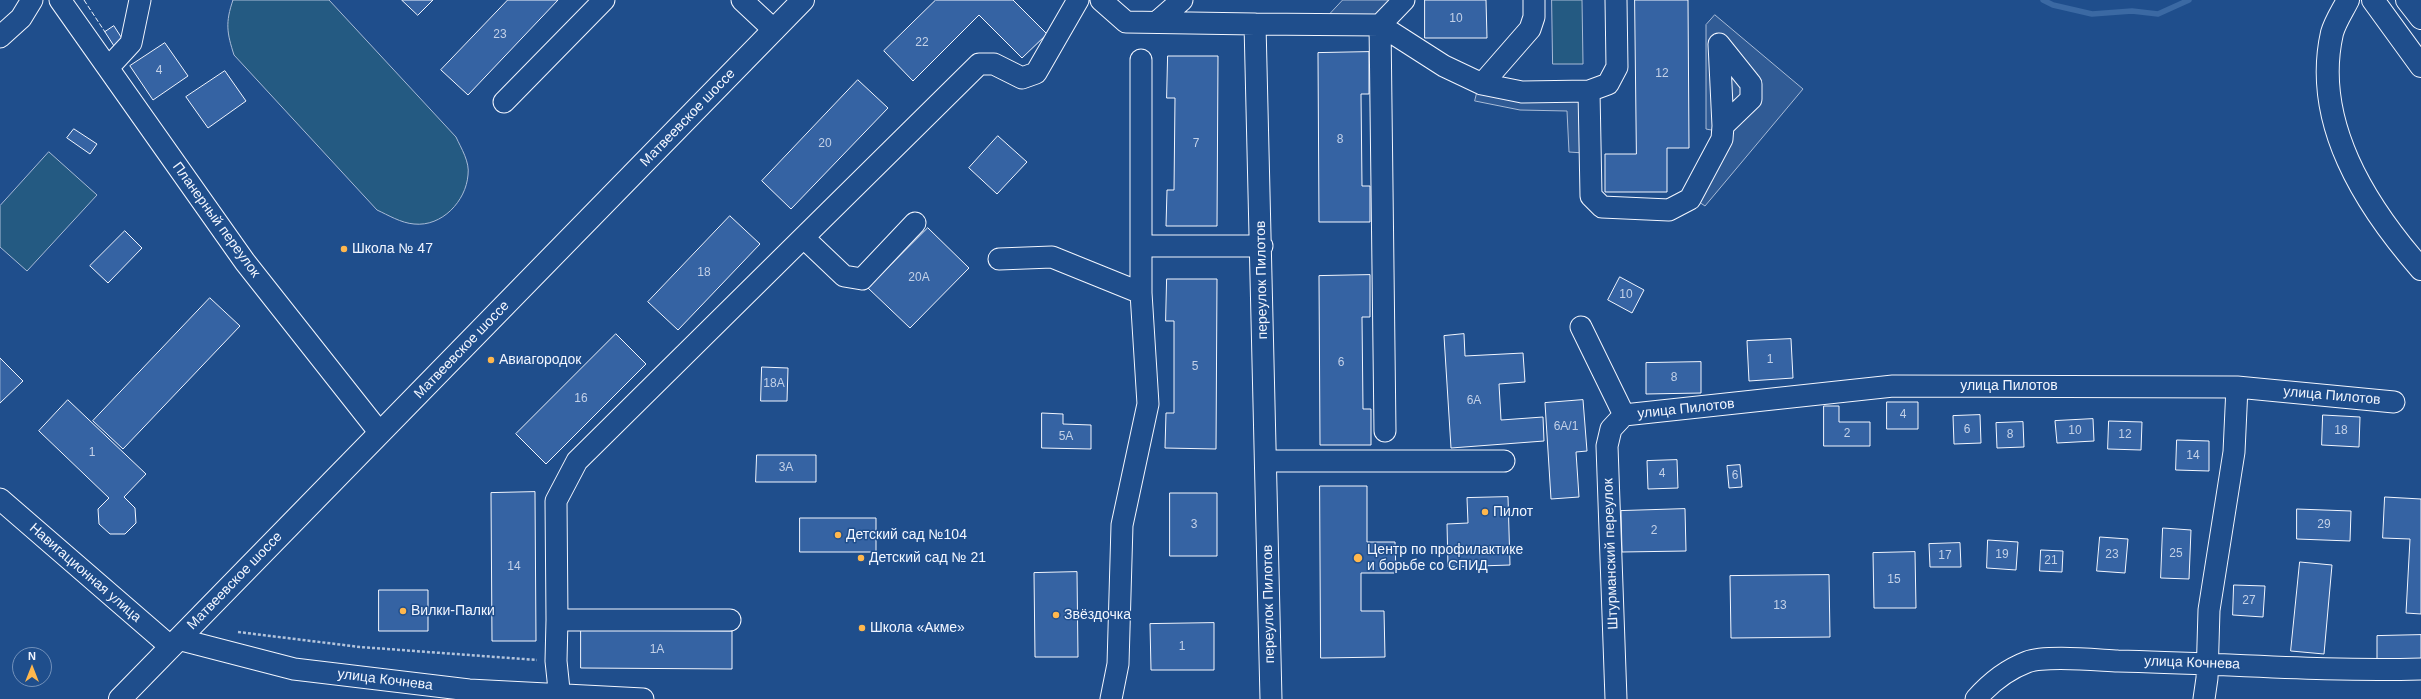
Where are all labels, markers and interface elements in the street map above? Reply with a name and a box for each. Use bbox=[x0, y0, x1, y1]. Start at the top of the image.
house number: 10 bbox=[1449, 12, 1463, 26]
house number: 23 bbox=[493, 28, 507, 42]
house number: 22 bbox=[915, 36, 929, 50]
house number: 4 bbox=[156, 64, 162, 78]
street label: Матвеевское шоссе bbox=[637, 66, 739, 170]
house number: 12 bbox=[1655, 67, 1669, 81]
house number: 8 bbox=[1337, 133, 1343, 147]
house number: 20 bbox=[818, 137, 832, 151]
house number: 7 bbox=[1193, 137, 1199, 151]
street label: Планерный переулок bbox=[168, 159, 264, 281]
street label: переулок Пилотов bbox=[1253, 220, 1271, 340]
place label: Школа № 47 bbox=[352, 241, 433, 257]
marker: Школа № 47 bbox=[339, 244, 349, 254]
house number: 18 bbox=[697, 266, 711, 280]
house number: 20А bbox=[908, 271, 930, 285]
house number: 10 bbox=[1619, 288, 1633, 302]
street label: Матвеевское шоссе bbox=[411, 298, 513, 402]
place label: Авиагородок bbox=[499, 352, 581, 368]
house number: 1 bbox=[1767, 353, 1773, 367]
marker: Авиагородок bbox=[486, 355, 496, 365]
house number: 6 bbox=[1338, 356, 1344, 370]
house number: 5 bbox=[1192, 360, 1198, 374]
house number: 8 bbox=[1671, 371, 1677, 385]
house number: 18А bbox=[763, 377, 785, 391]
street label: улица Пилотов bbox=[1960, 378, 2058, 394]
street label: улица Пилотов bbox=[2283, 383, 2381, 409]
house number: 16 bbox=[574, 392, 588, 406]
house number: 6А bbox=[1467, 394, 1481, 408]
street label: улица Пилотов bbox=[1637, 396, 1735, 422]
house number: 4 bbox=[1900, 408, 1906, 422]
house number: 6А/1 bbox=[1554, 420, 1578, 434]
house number: 6 bbox=[1964, 423, 1970, 437]
house number: 10 bbox=[2068, 424, 2082, 438]
house number: 18 bbox=[2334, 424, 2348, 438]
house number: 2 bbox=[1844, 427, 1850, 441]
house number: 8 bbox=[2007, 428, 2013, 442]
house number: 12 bbox=[2118, 428, 2132, 442]
house number: 5А bbox=[1059, 430, 1073, 444]
house number: 1 bbox=[89, 446, 95, 460]
house number: 14 bbox=[2186, 449, 2200, 463]
house number: 3А bbox=[779, 461, 793, 475]
house number: 4 bbox=[1659, 467, 1665, 481]
house number: 6 bbox=[1732, 469, 1738, 483]
street label: Штурманский переулок bbox=[1600, 478, 1622, 630]
place label: Пилот bbox=[1493, 504, 1533, 520]
marker: Пилот bbox=[1480, 507, 1490, 517]
house number: 3 bbox=[1191, 518, 1197, 532]
house number: 29 bbox=[2317, 518, 2331, 532]
street label: Навигационная улица bbox=[26, 520, 144, 626]
house number: 2 bbox=[1651, 524, 1657, 538]
place label: Детский сад №104 bbox=[846, 527, 967, 543]
street label: Матвеевское шоссе bbox=[184, 529, 286, 633]
marker: Детский сад №104 bbox=[833, 530, 843, 540]
place label: Центр по профилактике и борьбе со СПИД bbox=[1367, 542, 1523, 574]
street label: переулок Пилотов bbox=[1260, 544, 1278, 664]
house number: 25 bbox=[2169, 547, 2183, 561]
house number: 19 bbox=[1995, 548, 2009, 562]
house number: 23 bbox=[2105, 548, 2119, 562]
house number: 17 bbox=[1938, 549, 1952, 563]
place label: Детский сад № 21 bbox=[869, 550, 986, 566]
marker: Центр по профилактике и борьбе со СПИД bbox=[1352, 552, 1364, 564]
marker: Детский сад № 21 bbox=[856, 553, 866, 563]
house number: 21 bbox=[2044, 554, 2058, 568]
house number: 14 bbox=[507, 560, 521, 574]
house number: 15 bbox=[1887, 573, 1901, 587]
house number: 27 bbox=[2242, 594, 2256, 608]
house number: 13 bbox=[1773, 599, 1787, 613]
place label: Вилки-Палки bbox=[411, 603, 495, 619]
marker: Вилки-Палки bbox=[398, 606, 408, 616]
place label: Звёздочка bbox=[1064, 607, 1131, 623]
marker: Звёздочка bbox=[1051, 610, 1061, 620]
place label: Школа «Акме» bbox=[870, 620, 965, 636]
marker: Школа «Акме» bbox=[857, 623, 867, 633]
house number: 1 bbox=[1179, 640, 1185, 654]
house number: 1А bbox=[650, 643, 664, 657]
north arrow bbox=[12, 647, 52, 687]
text: N bbox=[28, 650, 36, 662]
street label: улица Кочнева bbox=[2144, 653, 2240, 673]
street label: улица Кочнева bbox=[336, 666, 434, 694]

